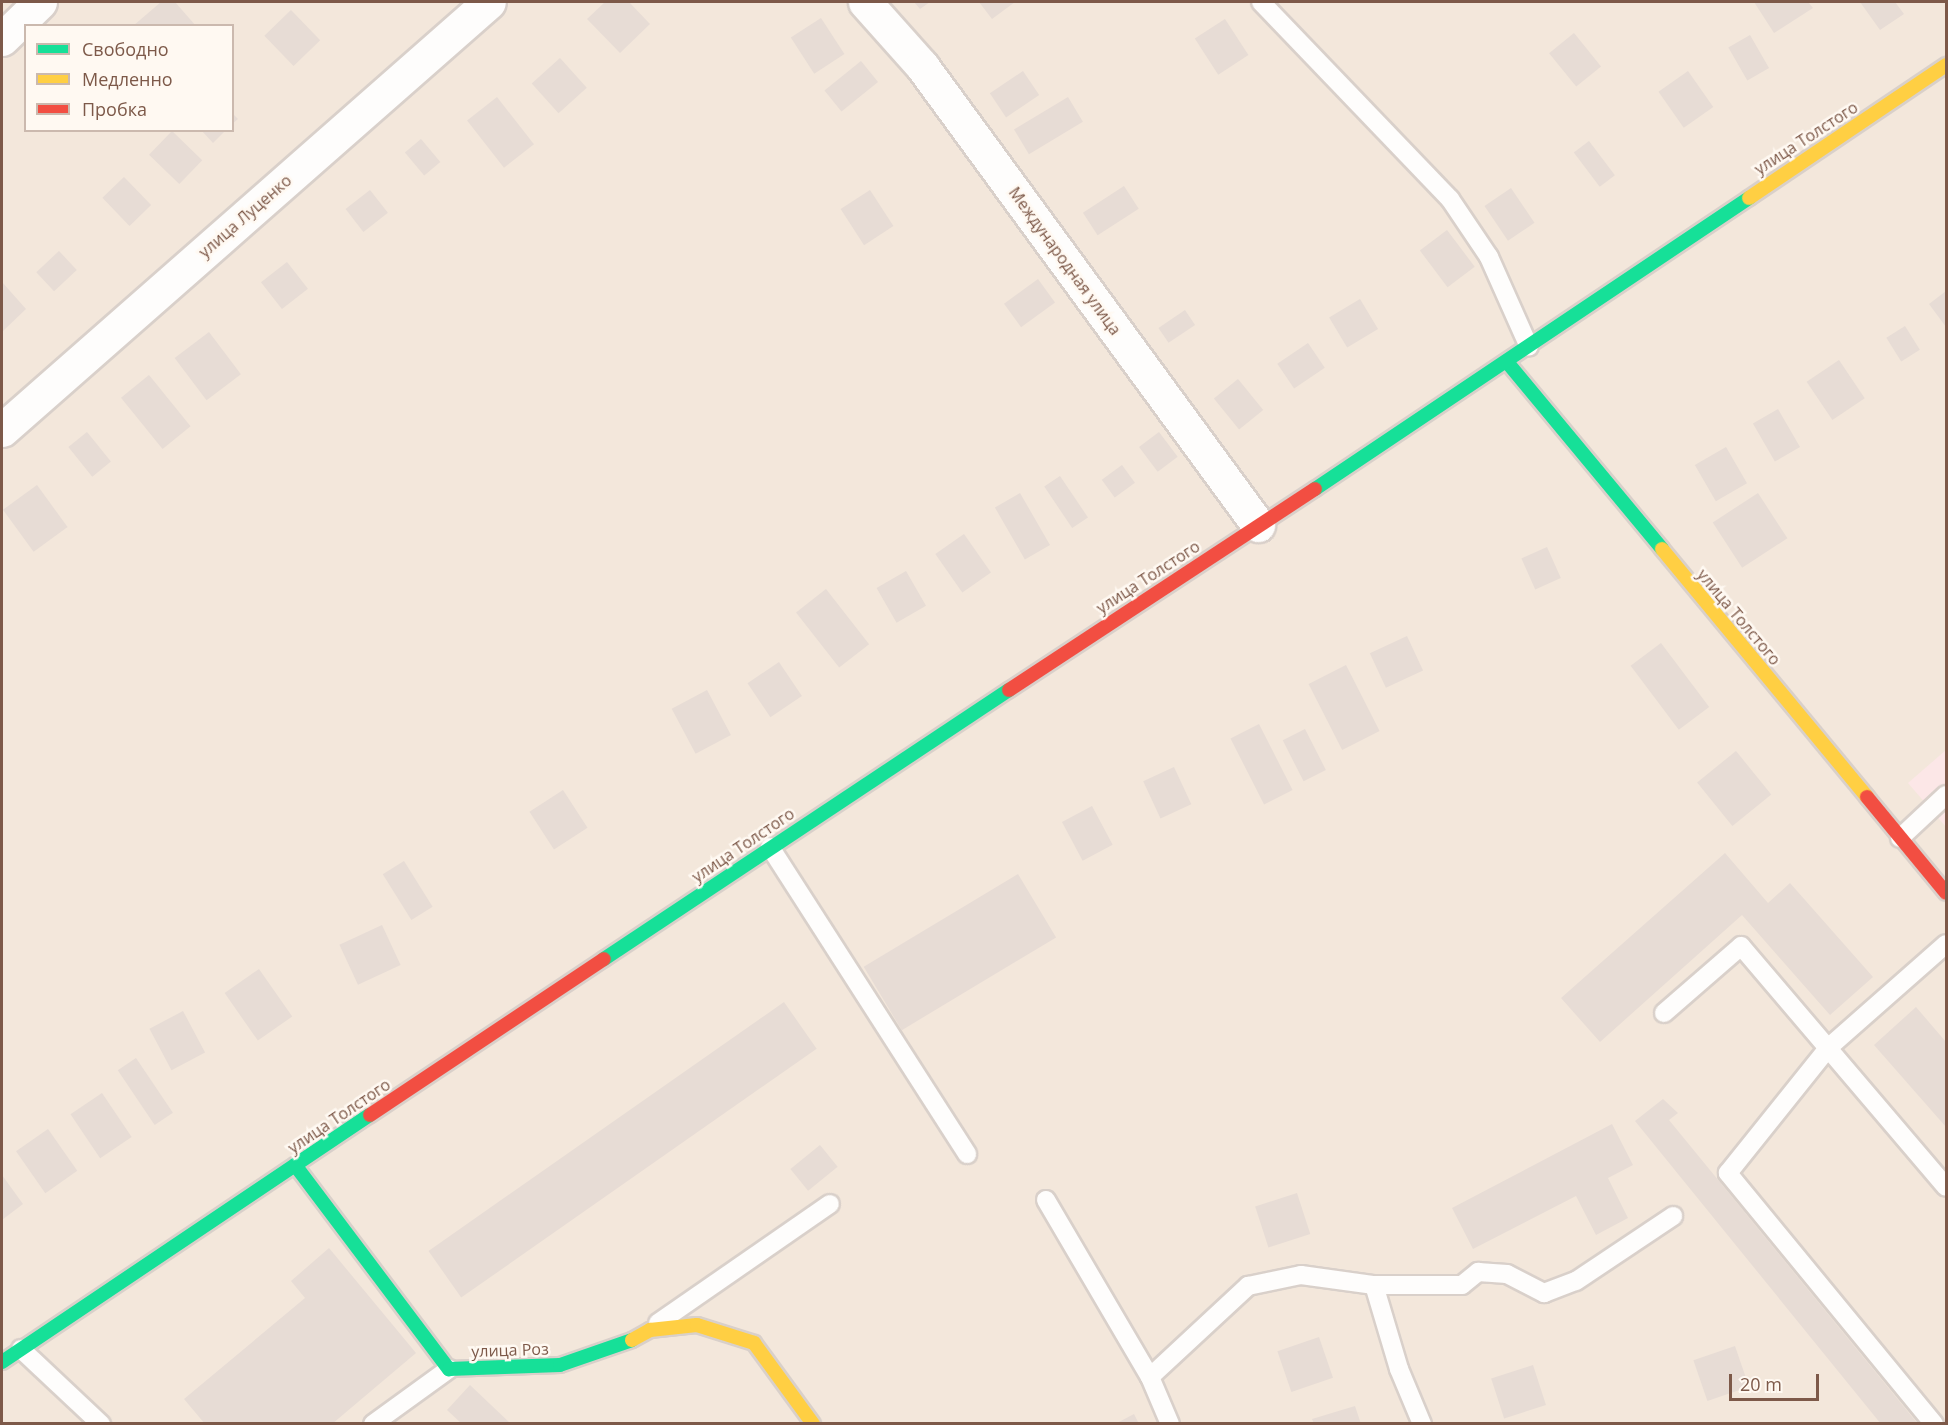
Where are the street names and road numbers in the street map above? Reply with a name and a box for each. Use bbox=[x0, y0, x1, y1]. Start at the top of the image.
street label: улица Толстого bbox=[1751, 97, 1861, 179]
street label: улица Луценко bbox=[195, 170, 295, 262]
street label: Международная улица bbox=[1005, 183, 1125, 339]
street label: улица Толстого bbox=[1093, 536, 1203, 618]
street label: улица Толстого bbox=[1693, 565, 1785, 669]
street label: улица Толстого bbox=[688, 804, 798, 886]
street label: улица Толстого bbox=[284, 1075, 394, 1157]
street label: улица Роз bbox=[471, 1339, 549, 1361]

